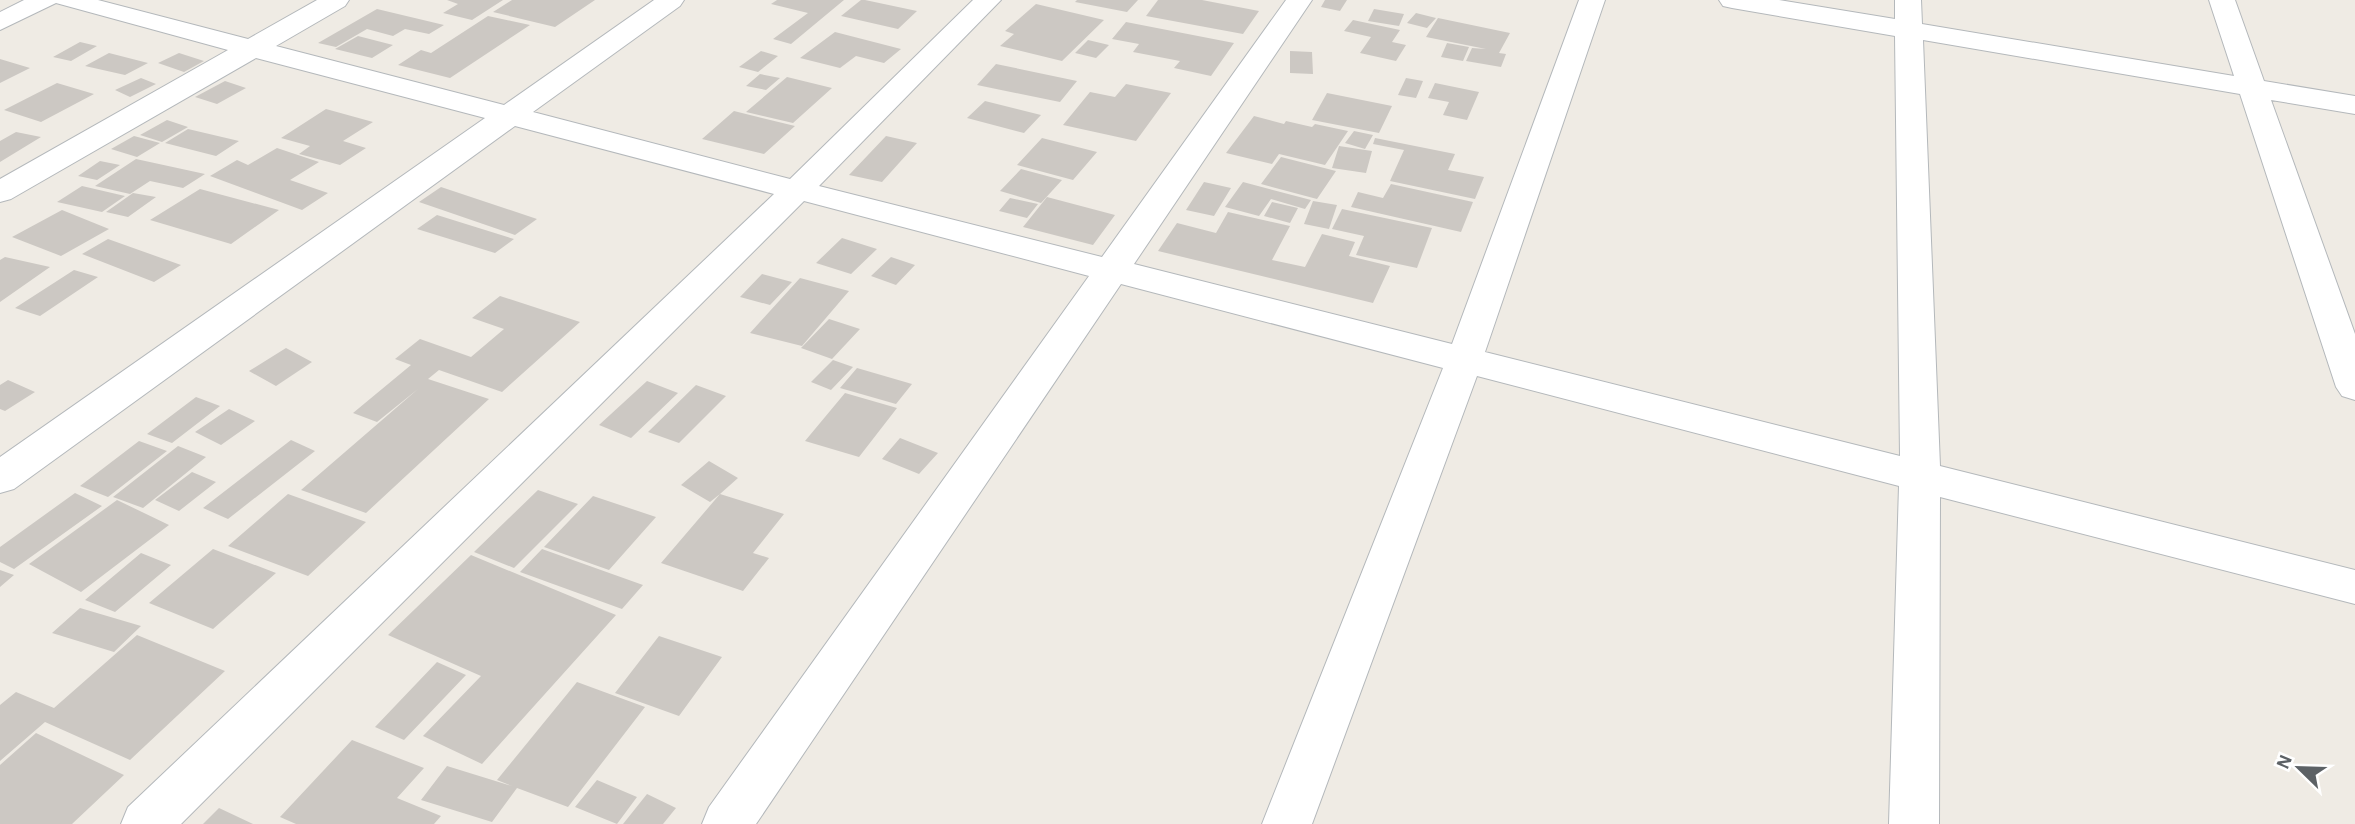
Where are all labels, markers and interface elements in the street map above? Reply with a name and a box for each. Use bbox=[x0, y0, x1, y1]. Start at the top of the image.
north arrow bbox=[2264, 733, 2334, 803]
text: N bbox=[2273, 752, 2296, 772]

